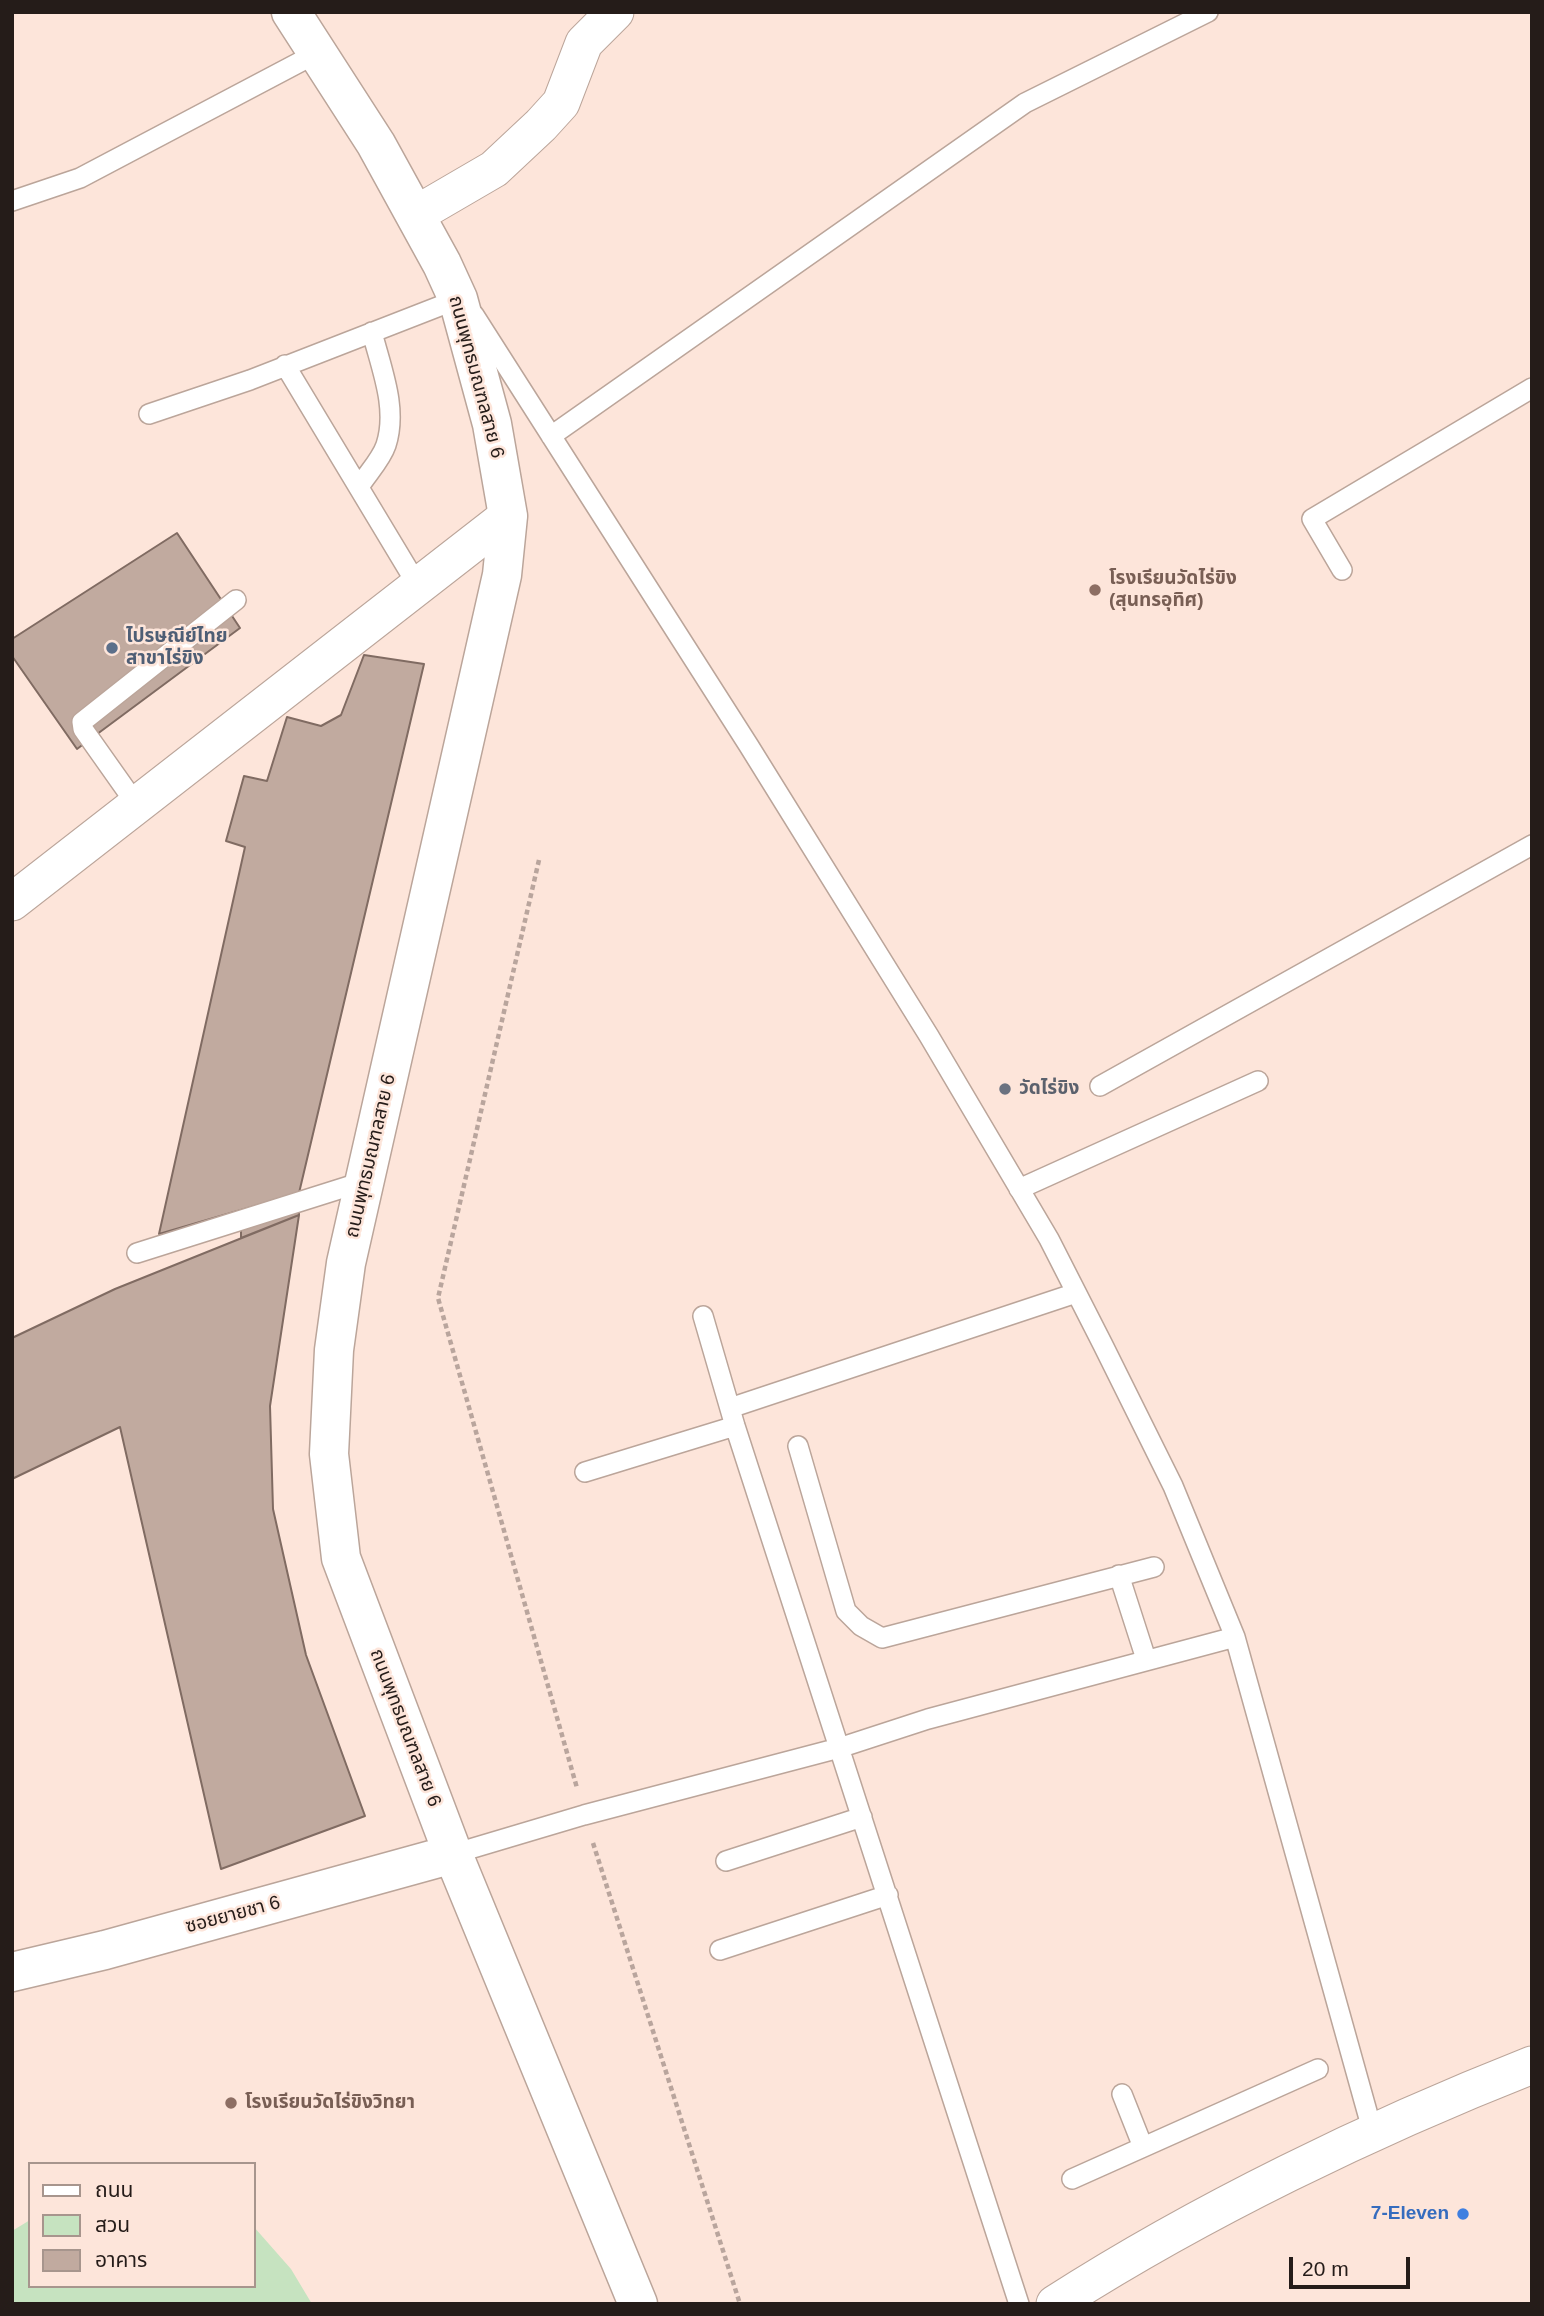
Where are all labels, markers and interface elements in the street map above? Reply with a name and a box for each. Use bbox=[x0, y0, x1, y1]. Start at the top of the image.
street label: ถนนพุทธมณฑลสาย 6 bbox=[443, 293, 509, 461]
place label: โรงเรียนวัดไร่ขิง (สุนทรอุทิศ) bbox=[1109, 568, 1237, 612]
marker: โรงเรียนวัดไร่ขิง (สุนทรอุทิศ) bbox=[1087, 582, 1103, 598]
place label: ไปรษณีย์ไทย สาขาไร่ขิง bbox=[126, 626, 227, 670]
marker: ไปรษณีย์ไทย สาขาไร่ขิง bbox=[104, 640, 120, 656]
street label: ถนนพุทธมณฑลสาย 6 bbox=[341, 1072, 401, 1240]
place label: วัดไร่ขิง bbox=[1019, 1078, 1079, 1100]
marker: วัดไร่ขิง bbox=[997, 1081, 1013, 1097]
street label: ถนนพุทธมณฑลสาย 6 bbox=[364, 1646, 446, 1810]
street label: ซอยยายชา 6 bbox=[183, 1891, 283, 1939]
place label: โรงเรียนวัดไร่ขิงวิทยา bbox=[245, 2092, 415, 2114]
marker: โรงเรียนวัดไร่ขิงวิทยา bbox=[223, 2095, 239, 2111]
legend bbox=[28, 2162, 256, 2288]
text: ถนน bbox=[95, 2178, 133, 2201]
place label: 7-Eleven bbox=[1371, 2203, 1449, 2225]
marker: 7-Eleven bbox=[1455, 2206, 1471, 2222]
text: สวน bbox=[95, 2213, 130, 2236]
scale bar bbox=[1292, 2242, 1413, 2286]
text: อาคาร bbox=[95, 2248, 147, 2271]
text: 20 m bbox=[1302, 2257, 1349, 2280]

